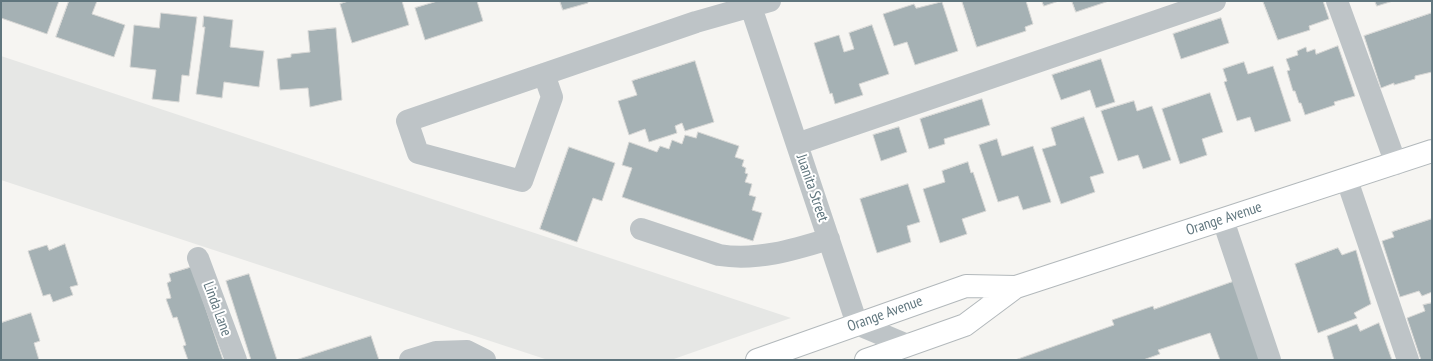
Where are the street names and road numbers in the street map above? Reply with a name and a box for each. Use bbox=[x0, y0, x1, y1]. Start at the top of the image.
street label: Juanita Street bbox=[792, 152, 832, 224]
street label: Orange Avenue bbox=[1184, 198, 1264, 240]
street label: Linda Lane bbox=[199, 279, 235, 339]
street label: Orange Avenue bbox=[845, 292, 925, 336]

